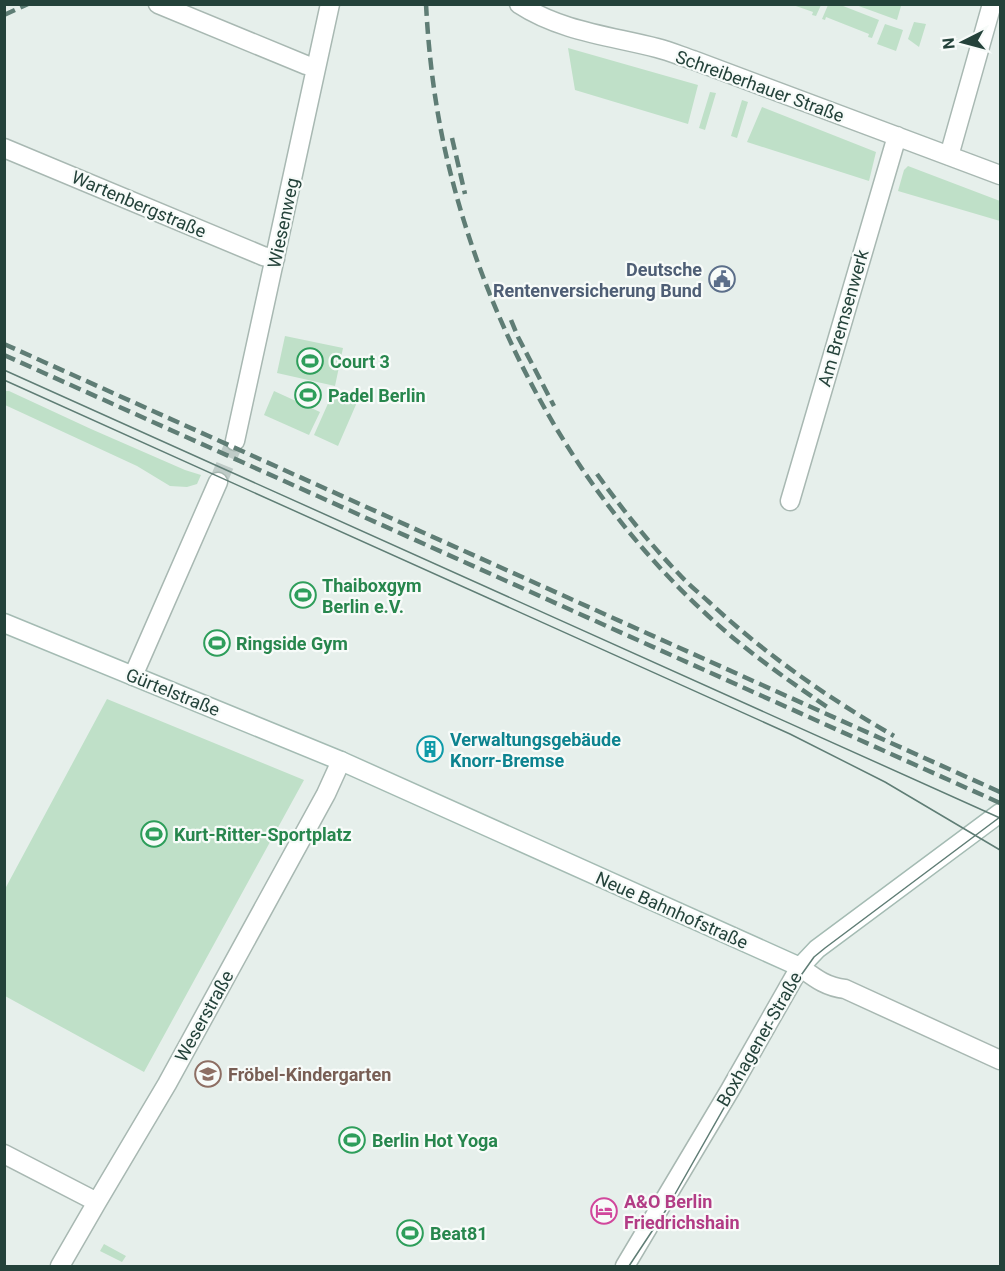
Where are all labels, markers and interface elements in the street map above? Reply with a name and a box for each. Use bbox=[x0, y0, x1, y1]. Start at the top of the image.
north arrow bbox=[933, 12, 993, 72]
text: N bbox=[939, 37, 959, 50]
street label: Schreiberhauer Straße bbox=[673, 46, 847, 126]
street label: Wartenbergstraße bbox=[69, 166, 209, 242]
street label: Wiesenweg bbox=[263, 176, 303, 270]
street label: Am Bremsenwerk bbox=[813, 246, 873, 389]
place label: Deutsche Rentenversicherung Bund bbox=[493, 259, 702, 301]
public building icon: Deutsche Rentenversicherung Bund bbox=[707, 264, 737, 294]
sports icon: Court 3 bbox=[295, 346, 325, 376]
place label: Court 3 bbox=[330, 351, 390, 372]
sports icon: Padel Berlin bbox=[293, 380, 323, 410]
place label: Padel Berlin bbox=[328, 385, 426, 406]
place label: Thaiboxgym Berlin e.V. bbox=[322, 575, 422, 617]
sports icon: Thaiboxgym Berlin e.V. bbox=[288, 580, 318, 610]
sports icon: Ringside Gym bbox=[202, 628, 232, 658]
place label: Ringside Gym bbox=[236, 633, 348, 654]
street label: Gürtelstraße bbox=[123, 664, 223, 720]
place label: Verwaltungsgebäude Knorr-Bremse bbox=[450, 729, 621, 771]
building icon: Verwaltungsgebäude Knorr-Bremse bbox=[415, 734, 445, 764]
sports icon: Kurt-Ritter-Sportplatz bbox=[139, 819, 169, 849]
place label: Kurt-Ritter-Sportplatz bbox=[174, 824, 352, 845]
street label: Neue Bahnhofstraße bbox=[593, 867, 751, 953]
street label: Weserstraße bbox=[170, 967, 238, 1065]
street label: Boxhagener Straße bbox=[712, 968, 806, 1110]
school or university icon: Fröbel-Kindergarten bbox=[193, 1059, 223, 1089]
place label: Fröbel-Kindergarten bbox=[228, 1064, 391, 1085]
sports icon: Berlin Hot Yoga bbox=[337, 1125, 367, 1155]
place label: Berlin Hot Yoga bbox=[372, 1130, 498, 1151]
place label: A&O Berlin Friedrichshain bbox=[624, 1191, 740, 1233]
hotel icon: A&O Berlin Friedrichshain bbox=[589, 1196, 619, 1226]
sports icon: Beat81 bbox=[395, 1218, 425, 1248]
place label: Beat81 bbox=[430, 1223, 488, 1244]

